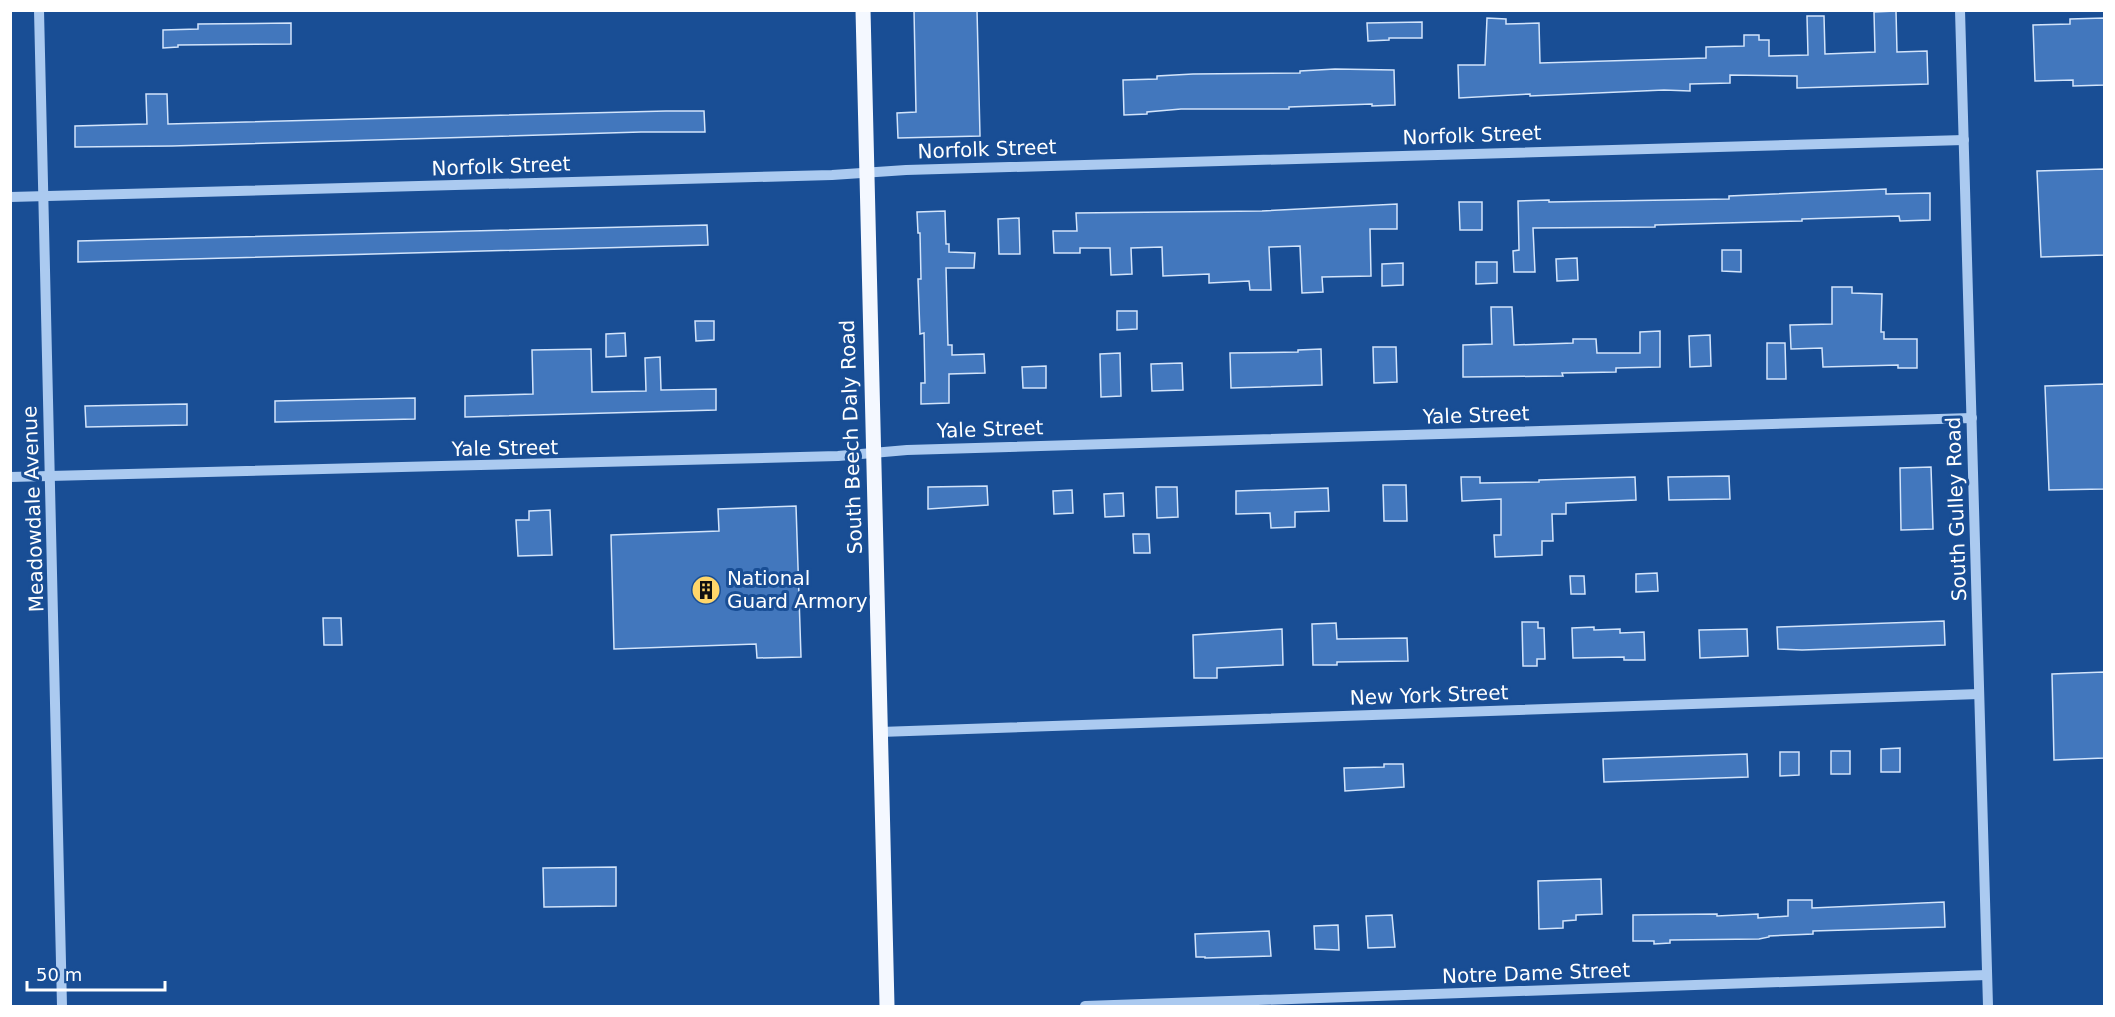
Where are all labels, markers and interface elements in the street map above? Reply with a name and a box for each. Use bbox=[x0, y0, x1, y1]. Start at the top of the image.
street label: Norfolk Street bbox=[1402, 121, 1542, 149]
street label: Norfolk Street bbox=[917, 135, 1057, 163]
street label: Norfolk Street bbox=[431, 152, 571, 180]
street label: South Beech Daly Road bbox=[835, 319, 867, 555]
street label: Yale Street bbox=[1421, 401, 1530, 429]
street label: Meadowdale Avenue bbox=[17, 405, 49, 613]
street label: Yale Street bbox=[935, 415, 1044, 443]
street label: South Gulley Road bbox=[1941, 416, 1971, 602]
street label: Yale Street bbox=[450, 435, 559, 461]
place label: National Guard Armory bbox=[727, 566, 868, 613]
building icon: National Guard Armory bbox=[690, 574, 722, 606]
street label: New York Street bbox=[1349, 680, 1509, 710]
scale bar bbox=[27, 954, 165, 992]
street label: Notre Dame Street bbox=[1442, 958, 1631, 988]
text: 50 m bbox=[36, 964, 82, 985]

